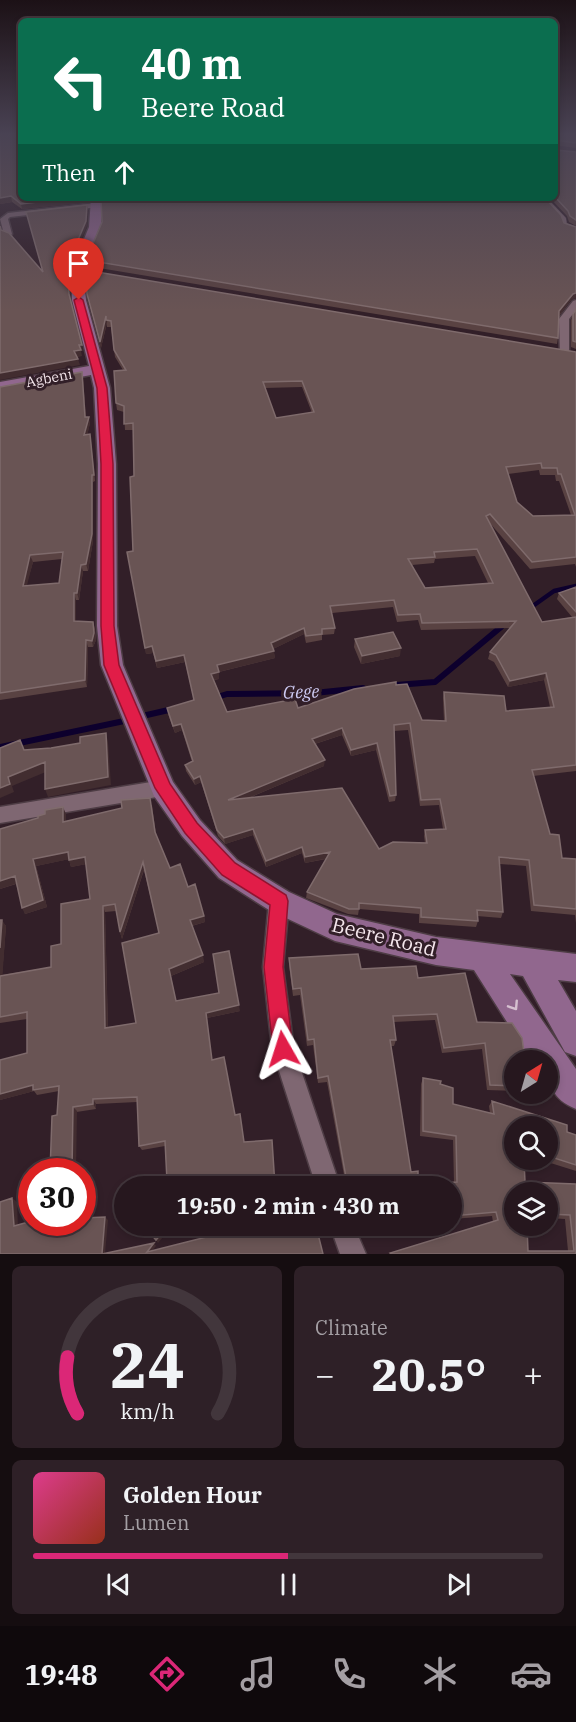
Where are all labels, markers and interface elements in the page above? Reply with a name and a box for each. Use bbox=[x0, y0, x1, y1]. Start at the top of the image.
text: 40 m bbox=[141, 36, 242, 91]
icon: left bbox=[42, 42, 120, 120]
text: Beere Road bbox=[141, 89, 285, 124]
icon: ahead bbox=[108, 156, 141, 189]
text: Then bbox=[42, 158, 96, 187]
pin bbox=[53, 238, 104, 300]
icon: arrive bbox=[62, 247, 95, 280]
street label: Agbeni bbox=[24, 365, 74, 391]
water label: Gege bbox=[282, 679, 320, 704]
street label: Beere Road bbox=[329, 911, 439, 963]
one-way arrow bbox=[507, 999, 518, 1010]
position arrow bbox=[251, 1017, 315, 1081]
north arrow bbox=[504, 1050, 558, 1104]
map controls bbox=[504, 1050, 558, 1236]
button: search bbox=[504, 1116, 558, 1170]
speed limit sign: 30 bbox=[18, 1158, 96, 1236]
button: layers bbox=[504, 1182, 558, 1236]
text: 19:50 · 2 min · 430 m bbox=[176, 1191, 400, 1220]
text: Climate bbox=[315, 1314, 388, 1341]
text: 24 bbox=[110, 1324, 184, 1405]
text: 20.5° bbox=[372, 1345, 486, 1403]
text: − bbox=[315, 1353, 335, 1396]
text: + bbox=[523, 1353, 543, 1396]
text: km/h bbox=[120, 1397, 174, 1425]
text: Golden Hour bbox=[123, 1480, 262, 1509]
text: Lumen bbox=[123, 1509, 190, 1536]
icon: previous bbox=[102, 1568, 135, 1601]
icon: pause bbox=[272, 1568, 305, 1601]
icon: next bbox=[442, 1568, 475, 1601]
icon: directions bbox=[146, 1653, 188, 1695]
icon: music bbox=[237, 1653, 279, 1695]
icon: phone bbox=[328, 1653, 370, 1695]
icon: climate bbox=[419, 1653, 461, 1695]
icon: car bbox=[510, 1653, 552, 1695]
text: 19:48 bbox=[24, 1657, 97, 1692]

